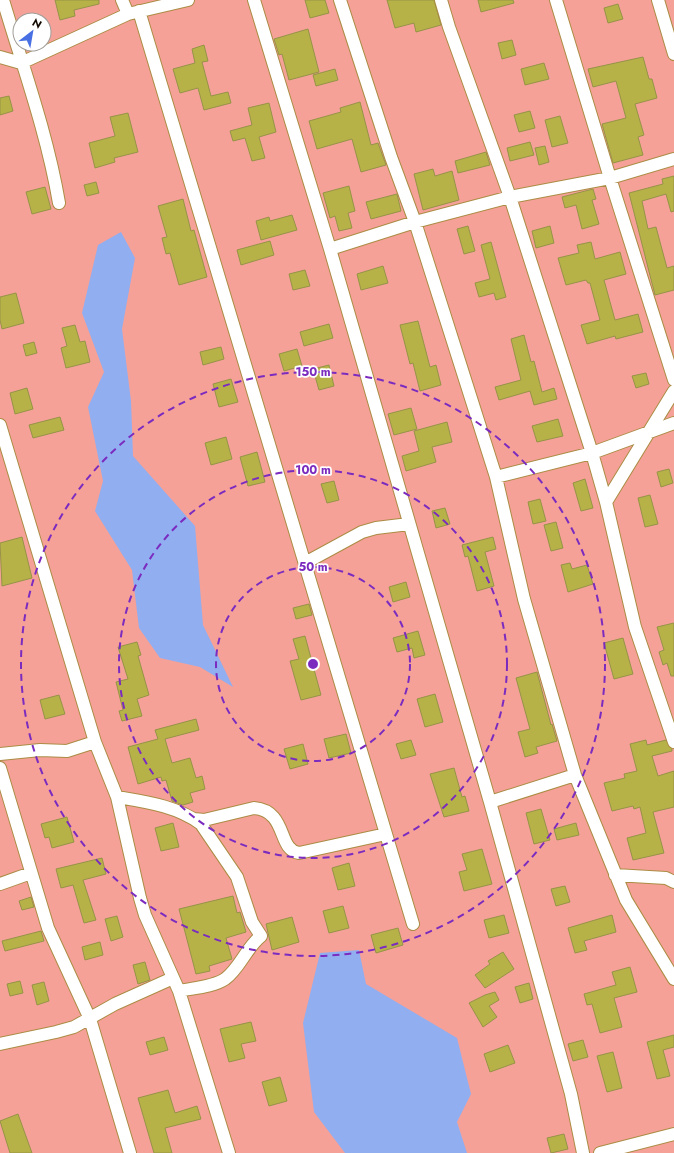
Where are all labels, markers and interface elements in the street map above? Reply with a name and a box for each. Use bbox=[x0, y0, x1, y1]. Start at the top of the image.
north arrow bbox=[12, 12, 52, 52]
text: N bbox=[29, 14, 45, 33]
text: 150 m bbox=[295, 363, 331, 381]
text: 100 m bbox=[295, 461, 331, 479]
text: 50 m bbox=[298, 558, 328, 576]
centre of rings bbox=[306, 657, 320, 671]

